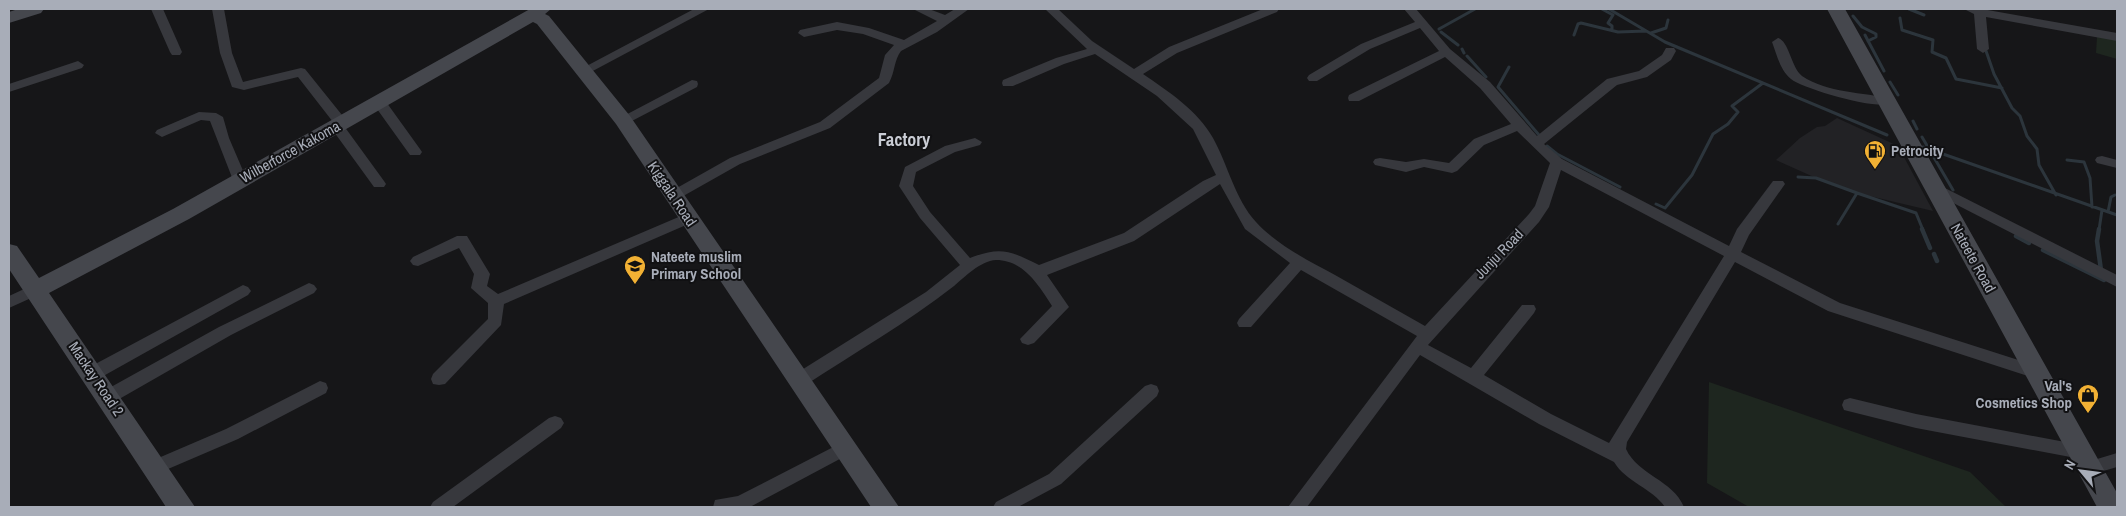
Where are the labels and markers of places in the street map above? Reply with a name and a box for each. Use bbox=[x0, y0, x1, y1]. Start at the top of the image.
fuel station icon: Petrocity bbox=[1863, 139, 1887, 170]
place label: Petrocity bbox=[1891, 140, 1944, 161]
place label: Nateete muslim Primary School bbox=[651, 246, 742, 284]
school or university icon: Nateete muslim Primary School bbox=[623, 254, 647, 285]
place label: Val's Cosmetics Shop bbox=[1976, 375, 2072, 413]
shop icon: Val's Cosmetics Shop bbox=[2076, 383, 2100, 414]

